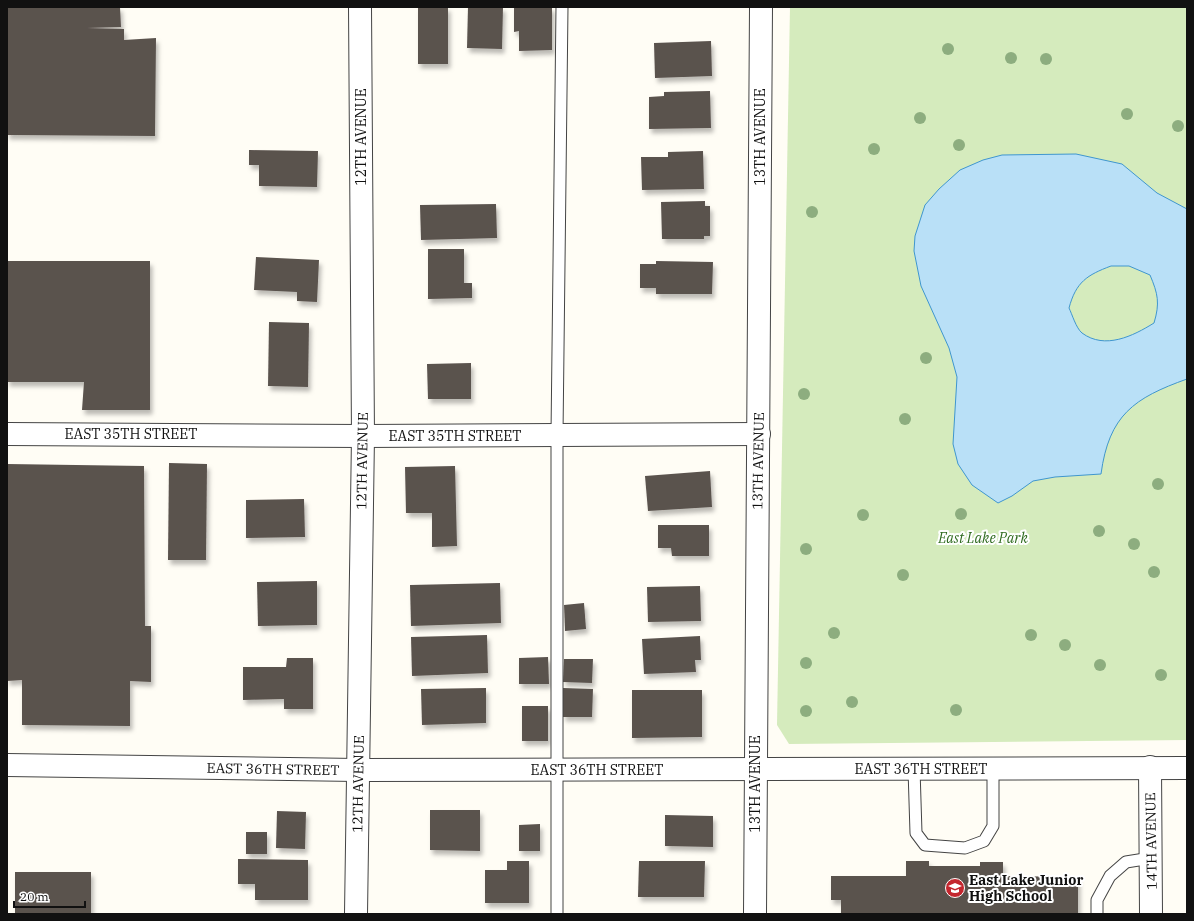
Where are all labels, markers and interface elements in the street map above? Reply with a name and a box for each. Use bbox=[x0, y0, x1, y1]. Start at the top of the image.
street label: 12TH AVENUE bbox=[352, 88, 370, 186]
street label: 13TH AVENUE bbox=[751, 88, 769, 186]
street label: 12TH AVENUE bbox=[352, 412, 372, 510]
street label: 13TH AVENUE bbox=[748, 412, 768, 510]
street label: EAST 35TH STREET bbox=[65, 425, 197, 443]
street label: EAST 35TH STREET bbox=[389, 427, 521, 445]
park label: East Lake Park bbox=[937, 529, 1028, 547]
street label: 12TH AVENUE bbox=[348, 735, 368, 833]
street label: 13TH AVENUE bbox=[746, 735, 764, 833]
street label: EAST 36TH STREET bbox=[206, 759, 340, 779]
street label: EAST 36TH STREET bbox=[855, 760, 987, 778]
street label: EAST 36TH STREET bbox=[531, 761, 663, 779]
street label: 14TH AVENUE bbox=[1141, 792, 1161, 890]
place label: East Lake Junior High School bbox=[969, 871, 1083, 905]
school or university icon: East Lake Junior High School bbox=[944, 877, 966, 899]
scale bar bbox=[14, 883, 85, 909]
text: 20 m bbox=[20, 889, 49, 904]

